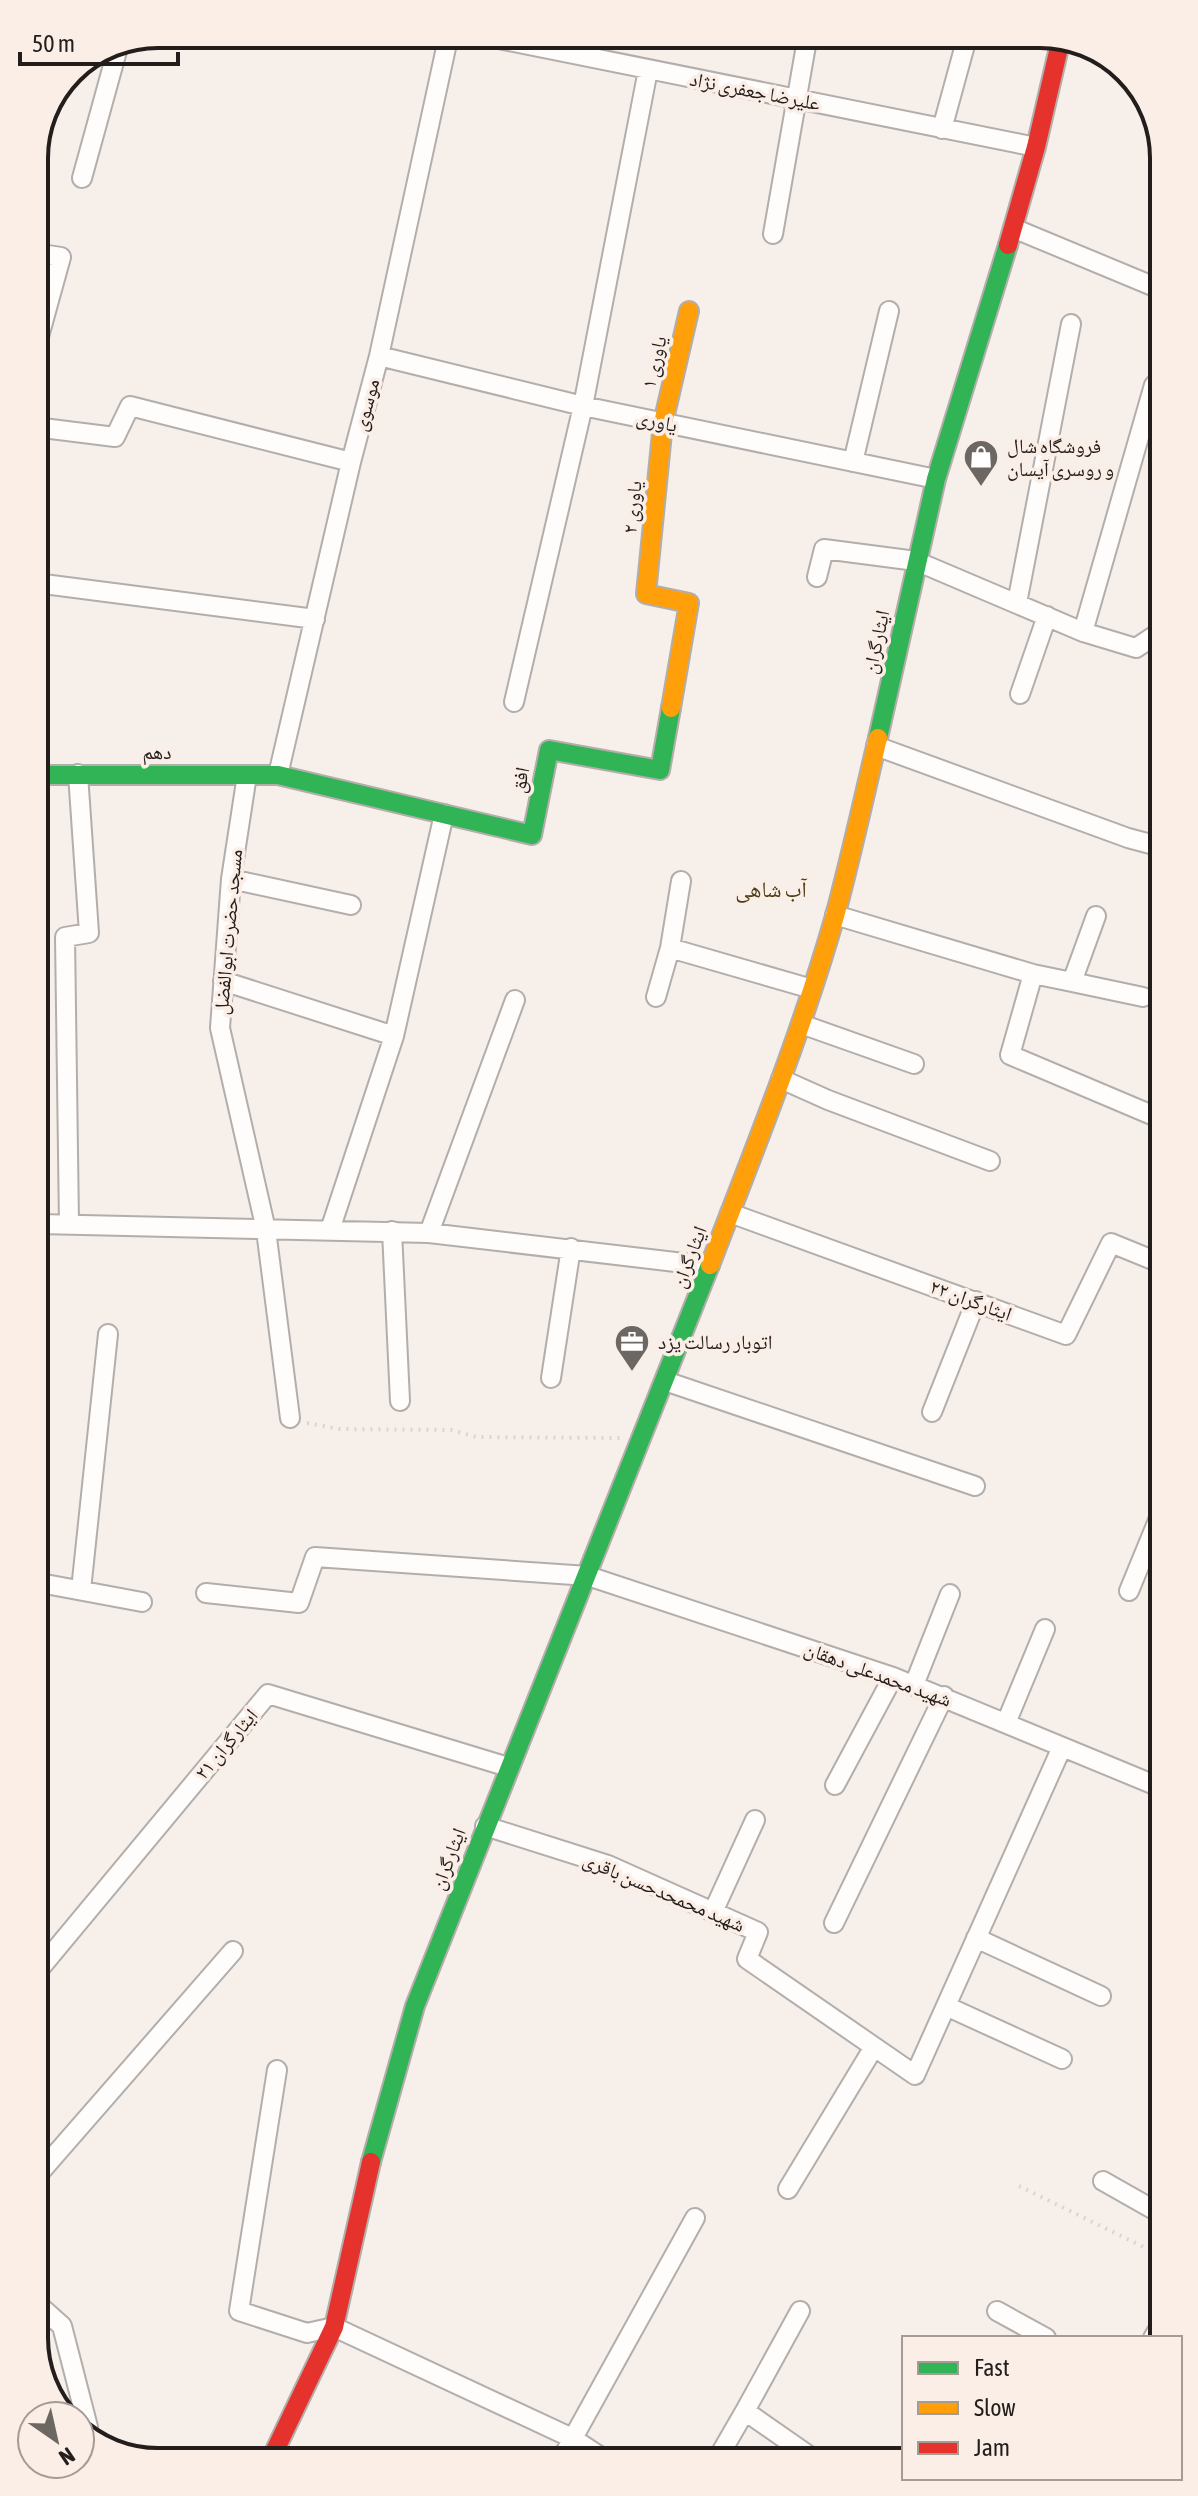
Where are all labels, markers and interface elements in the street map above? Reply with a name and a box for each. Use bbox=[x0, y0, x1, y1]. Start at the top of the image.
scale bar bbox=[20, 16, 178, 66]
text: 50 m bbox=[32, 30, 75, 57]
street label: علیرضا جعفری نژاد bbox=[688, 67, 822, 115]
street label: یاوری ۱ bbox=[636, 333, 672, 391]
street label: موسوی bbox=[348, 376, 384, 434]
street label: یاوری bbox=[634, 405, 680, 437]
place label: فروشگاه شال و روسری آیسان bbox=[1007, 434, 1114, 481]
shop icon: فروشگاه شال و روسری آیسان bbox=[962, 438, 1000, 488]
street label: یاوری ۲ bbox=[617, 479, 647, 535]
street label: ایثارگران bbox=[858, 608, 894, 676]
street label: دهم bbox=[143, 740, 172, 766]
street label: افق bbox=[506, 765, 534, 795]
street label: مسجد حضرت ابوالفضل bbox=[209, 848, 247, 1016]
district label: آب شاهی bbox=[735, 876, 807, 903]
street label: ایثارگران bbox=[666, 1223, 712, 1291]
street label: ایثارگران ۲۲ bbox=[927, 1274, 1015, 1326]
office icon: اتوبار رسالت یزد bbox=[613, 1323, 651, 1373]
place label: اتوبار رسالت یزد bbox=[658, 1330, 772, 1354]
street label: شهید محمدعلی دهقان bbox=[801, 1636, 955, 1712]
street label: ایثارگران ۲۱ bbox=[189, 1704, 263, 1784]
street label: ایثارگران bbox=[425, 1825, 471, 1893]
street label: شهید محمحدحسن باقری bbox=[579, 1847, 749, 1937]
legend bbox=[902, 2336, 1182, 2480]
text: Fast bbox=[974, 2354, 1010, 2381]
text: Slow bbox=[974, 2394, 1016, 2421]
north arrow bbox=[16, 2400, 96, 2480]
text: Jam bbox=[974, 2434, 1010, 2461]
text: N bbox=[55, 2442, 80, 2471]

